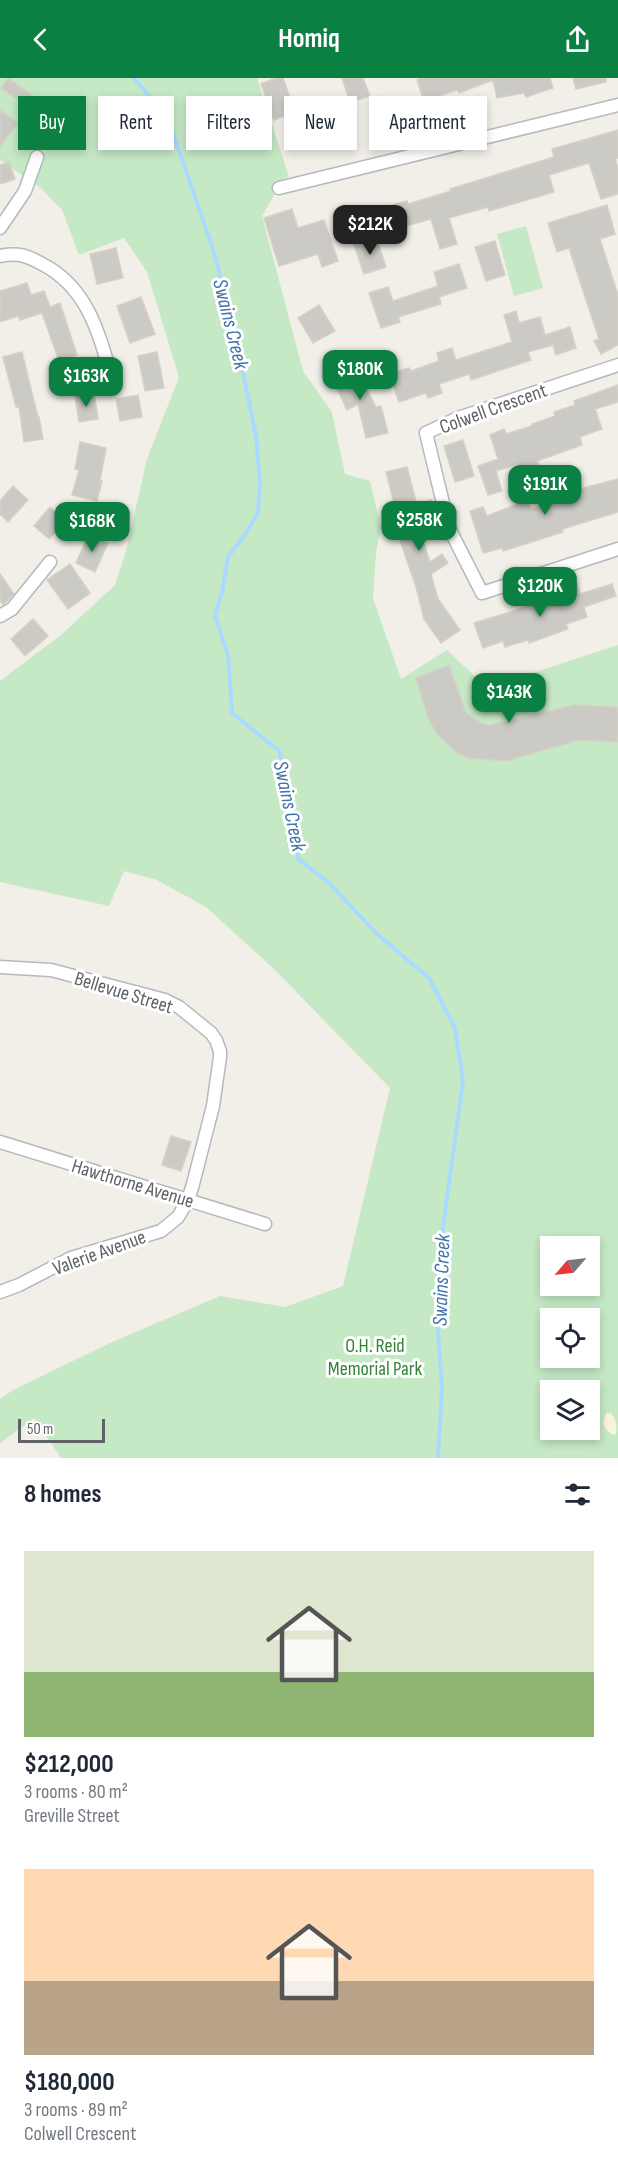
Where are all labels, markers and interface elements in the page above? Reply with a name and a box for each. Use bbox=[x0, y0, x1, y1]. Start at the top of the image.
icon: back bbox=[24, 23, 57, 56]
text: Homiq bbox=[278, 23, 340, 55]
icon: share bbox=[561, 23, 594, 56]
chip: Buy bbox=[18, 96, 86, 150]
chip: Rent bbox=[98, 96, 174, 150]
chip: Filters bbox=[186, 96, 272, 150]
chip: New bbox=[284, 96, 357, 150]
chip: Apartment bbox=[369, 96, 487, 150]
pin: $212K bbox=[328, 205, 412, 256]
text: $212K bbox=[347, 212, 393, 236]
water label: Swains Creek bbox=[207, 277, 254, 373]
pin: $180K bbox=[318, 350, 402, 401]
pin: $163K bbox=[44, 357, 128, 408]
text: $180K bbox=[337, 357, 383, 381]
text: $163K bbox=[63, 364, 109, 388]
street label: Colwell Crescent bbox=[436, 378, 550, 439]
pin: $191K bbox=[503, 465, 587, 516]
text: $191K bbox=[522, 472, 568, 496]
pin: $258K bbox=[377, 501, 461, 552]
pin: $168K bbox=[50, 502, 134, 553]
text: $258K bbox=[395, 508, 443, 532]
text: $168K bbox=[69, 509, 115, 533]
pin: $120K bbox=[498, 567, 582, 618]
text: $120K bbox=[517, 574, 563, 598]
pin: $143K bbox=[467, 673, 551, 724]
text: $143K bbox=[486, 680, 532, 704]
water label: Swains Creek bbox=[268, 759, 312, 855]
street label: Bellevue Street bbox=[72, 967, 176, 1019]
street label: Hawthorne Avenue bbox=[69, 1154, 197, 1214]
street label: Valerie Avenue bbox=[49, 1225, 149, 1281]
water label: Swains Creek bbox=[427, 1233, 456, 1326]
north arrow bbox=[540, 1236, 600, 1296]
map controls bbox=[540, 1236, 600, 1440]
button: locate bbox=[540, 1308, 600, 1368]
park label: O.H. Reid Memorial Park bbox=[328, 1334, 423, 1381]
button: layers bbox=[540, 1380, 600, 1440]
scale bar bbox=[18, 1416, 105, 1444]
text: 50 m bbox=[27, 1420, 53, 1439]
icon: filters bbox=[561, 1478, 594, 1511]
text: 8 homes bbox=[24, 1479, 102, 1510]
icon: home bbox=[255, 1590, 363, 1698]
text: $212,000 bbox=[24, 1749, 114, 1780]
text: 3 rooms · 80 m² bbox=[24, 1780, 128, 1804]
text: Greville Street bbox=[24, 1804, 120, 1828]
icon: home bbox=[255, 1908, 363, 2016]
text: $180,000 bbox=[24, 2067, 115, 2098]
text: 3 rooms · 89 m² bbox=[24, 2098, 128, 2122]
text: Colwell Crescent bbox=[24, 2122, 136, 2146]

